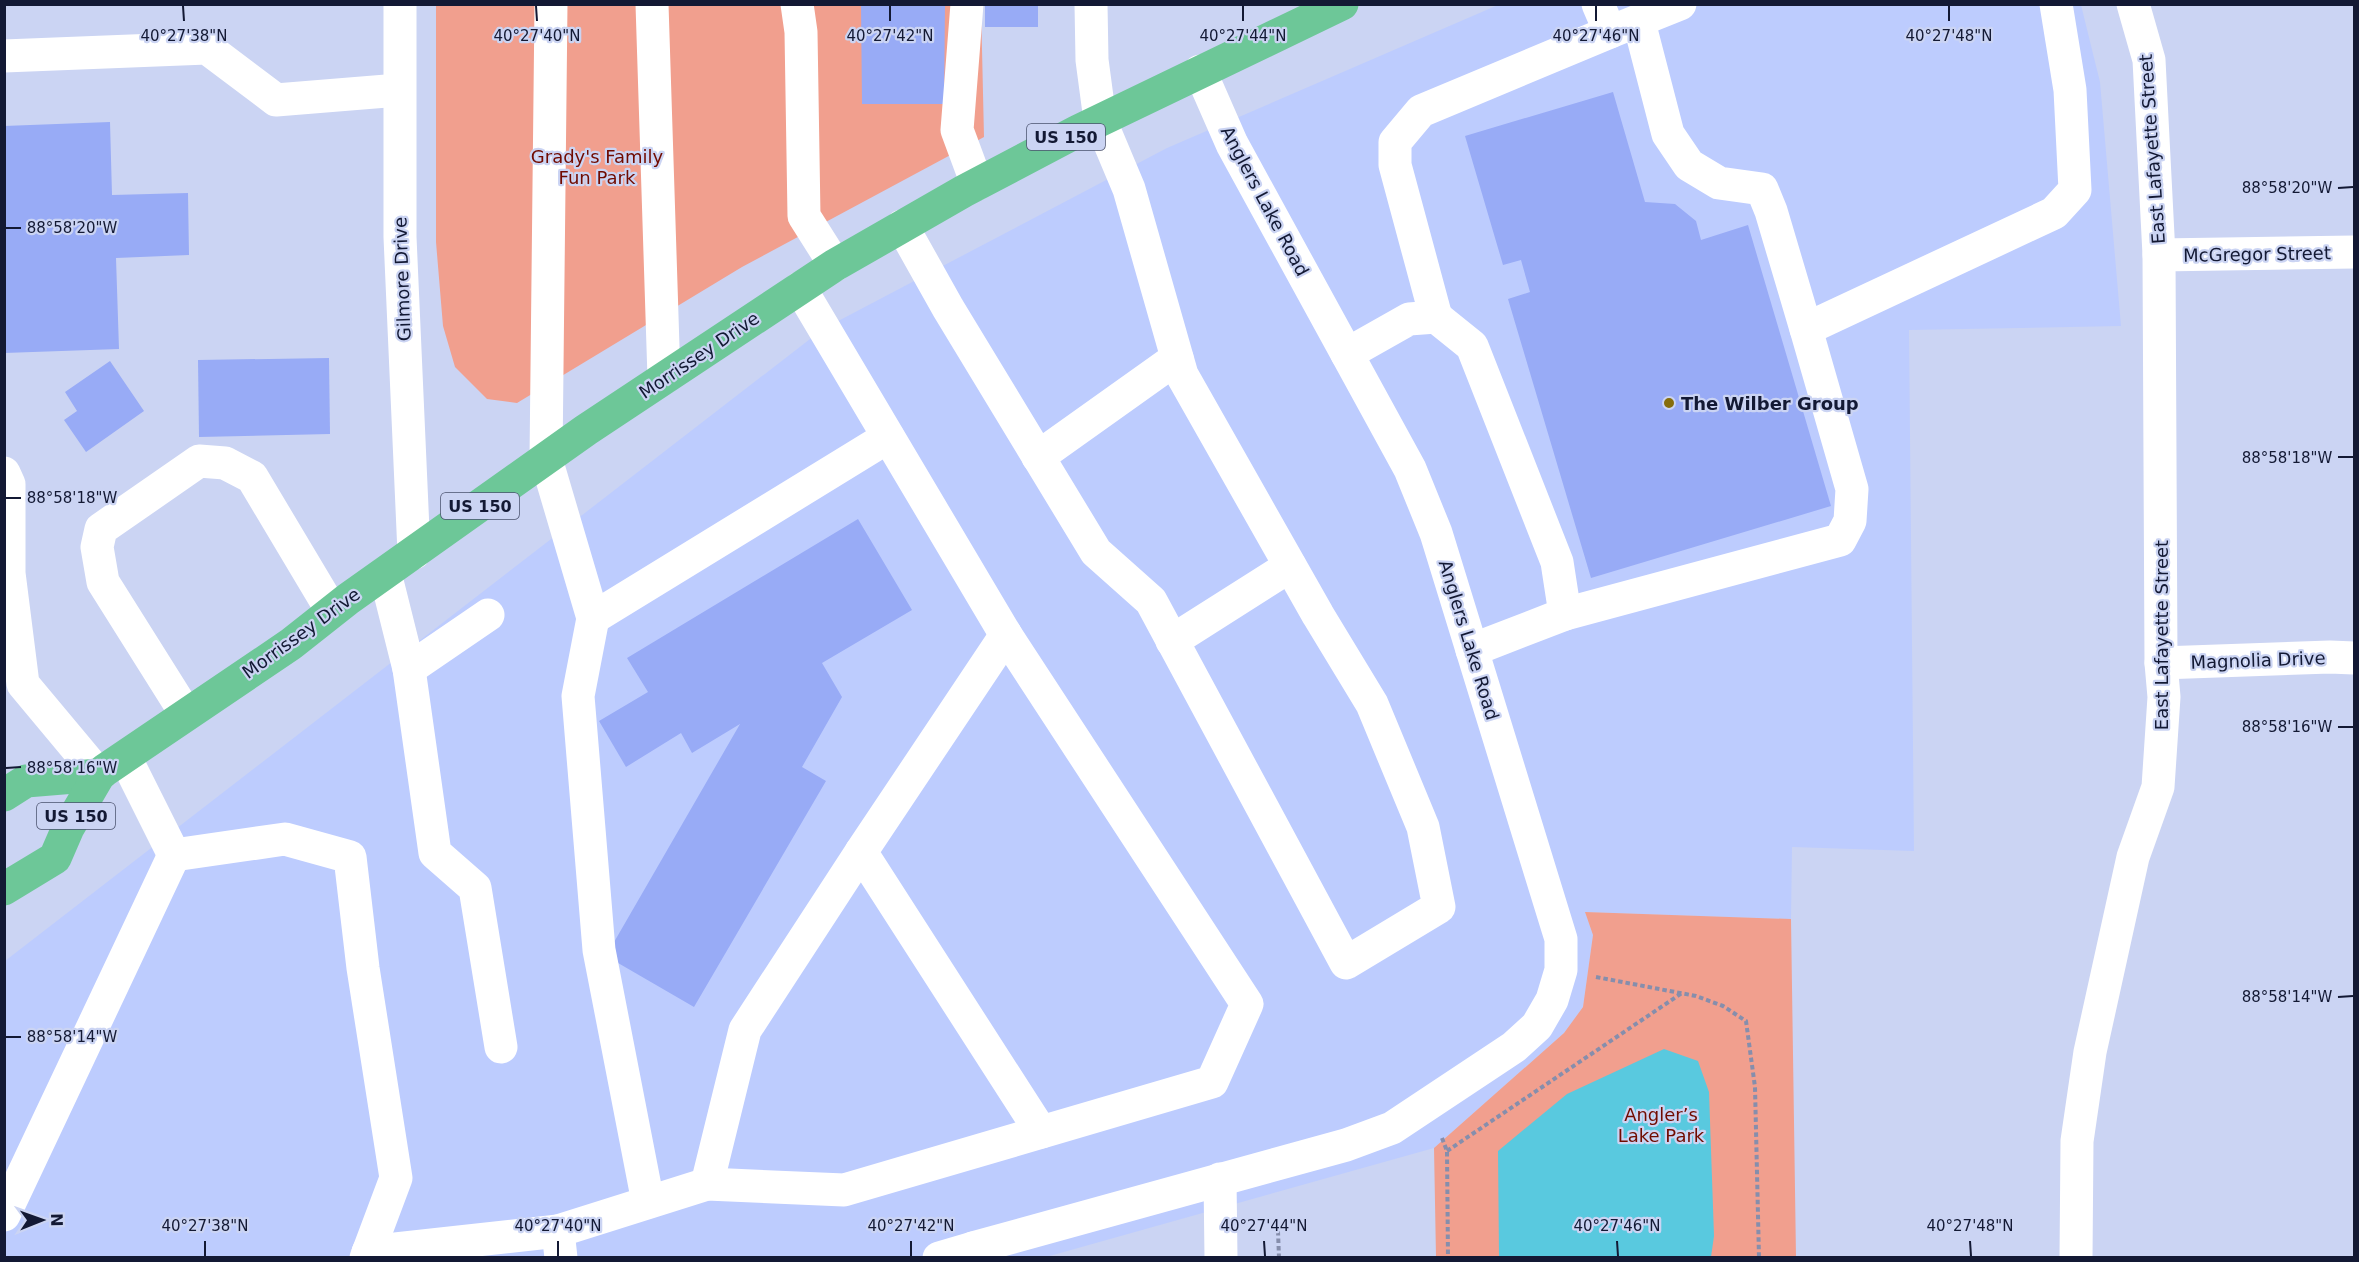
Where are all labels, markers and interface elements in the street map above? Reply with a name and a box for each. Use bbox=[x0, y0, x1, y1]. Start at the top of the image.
text: 40°27'38"N bbox=[140, 27, 228, 45]
text: 40°27'40"N bbox=[493, 27, 581, 45]
text: 40°27'42"N bbox=[846, 27, 934, 45]
text: 40°27'44"N bbox=[1199, 27, 1287, 45]
text: 40°27'46"N bbox=[1552, 27, 1640, 45]
text: 40°27'48"N bbox=[1905, 27, 1993, 45]
street label: East Lafayette Street bbox=[2135, 53, 2169, 245]
street label: Anglers Lake Road bbox=[1217, 123, 1313, 279]
road number: US 150 bbox=[1027, 124, 1105, 150]
park label: Grady's Family Fun Park bbox=[531, 146, 664, 188]
text: 88°58'20"W bbox=[2242, 179, 2332, 197]
street label: Gilmore Drive bbox=[389, 217, 415, 341]
text: 88°58'20"W bbox=[27, 219, 117, 237]
street label: McGregor Street bbox=[2183, 242, 2331, 266]
street label: Morrissey Drive bbox=[635, 307, 763, 403]
place label: The Wilber Group bbox=[1681, 393, 1859, 414]
marker: The Wilber Group bbox=[1662, 396, 1676, 410]
text: 88°58'18"W bbox=[2242, 449, 2332, 467]
text: 88°58'18"W bbox=[27, 489, 117, 507]
road number: US 150 bbox=[441, 493, 519, 519]
street label: East Lafayette Street bbox=[2151, 540, 2172, 730]
street label: Anglers Lake Road bbox=[1435, 557, 1503, 723]
street label: Morrissey Drive bbox=[238, 583, 364, 683]
street label: Magnolia Drive bbox=[2190, 647, 2326, 673]
text: 88°58'16"W bbox=[2242, 718, 2332, 736]
text: 88°58'16"W bbox=[27, 759, 117, 777]
road number: US 150 bbox=[37, 803, 115, 829]
text: 88°58'14"W bbox=[2242, 988, 2332, 1006]
text: 88°58'14"W bbox=[27, 1028, 117, 1046]
park label: Angler’s Lake Park bbox=[1618, 1104, 1705, 1146]
north arrow bbox=[12, 1190, 72, 1250]
text: N bbox=[47, 1213, 66, 1227]
text: 40°27'38"N bbox=[161, 1217, 249, 1235]
text: 40°27'40"N bbox=[514, 1217, 602, 1235]
text: 40°27'42"N bbox=[867, 1217, 955, 1235]
text: 40°27'44"N bbox=[1220, 1217, 1308, 1235]
text: 40°27'46"N bbox=[1573, 1217, 1661, 1235]
text: 40°27'48"N bbox=[1926, 1217, 2014, 1235]

